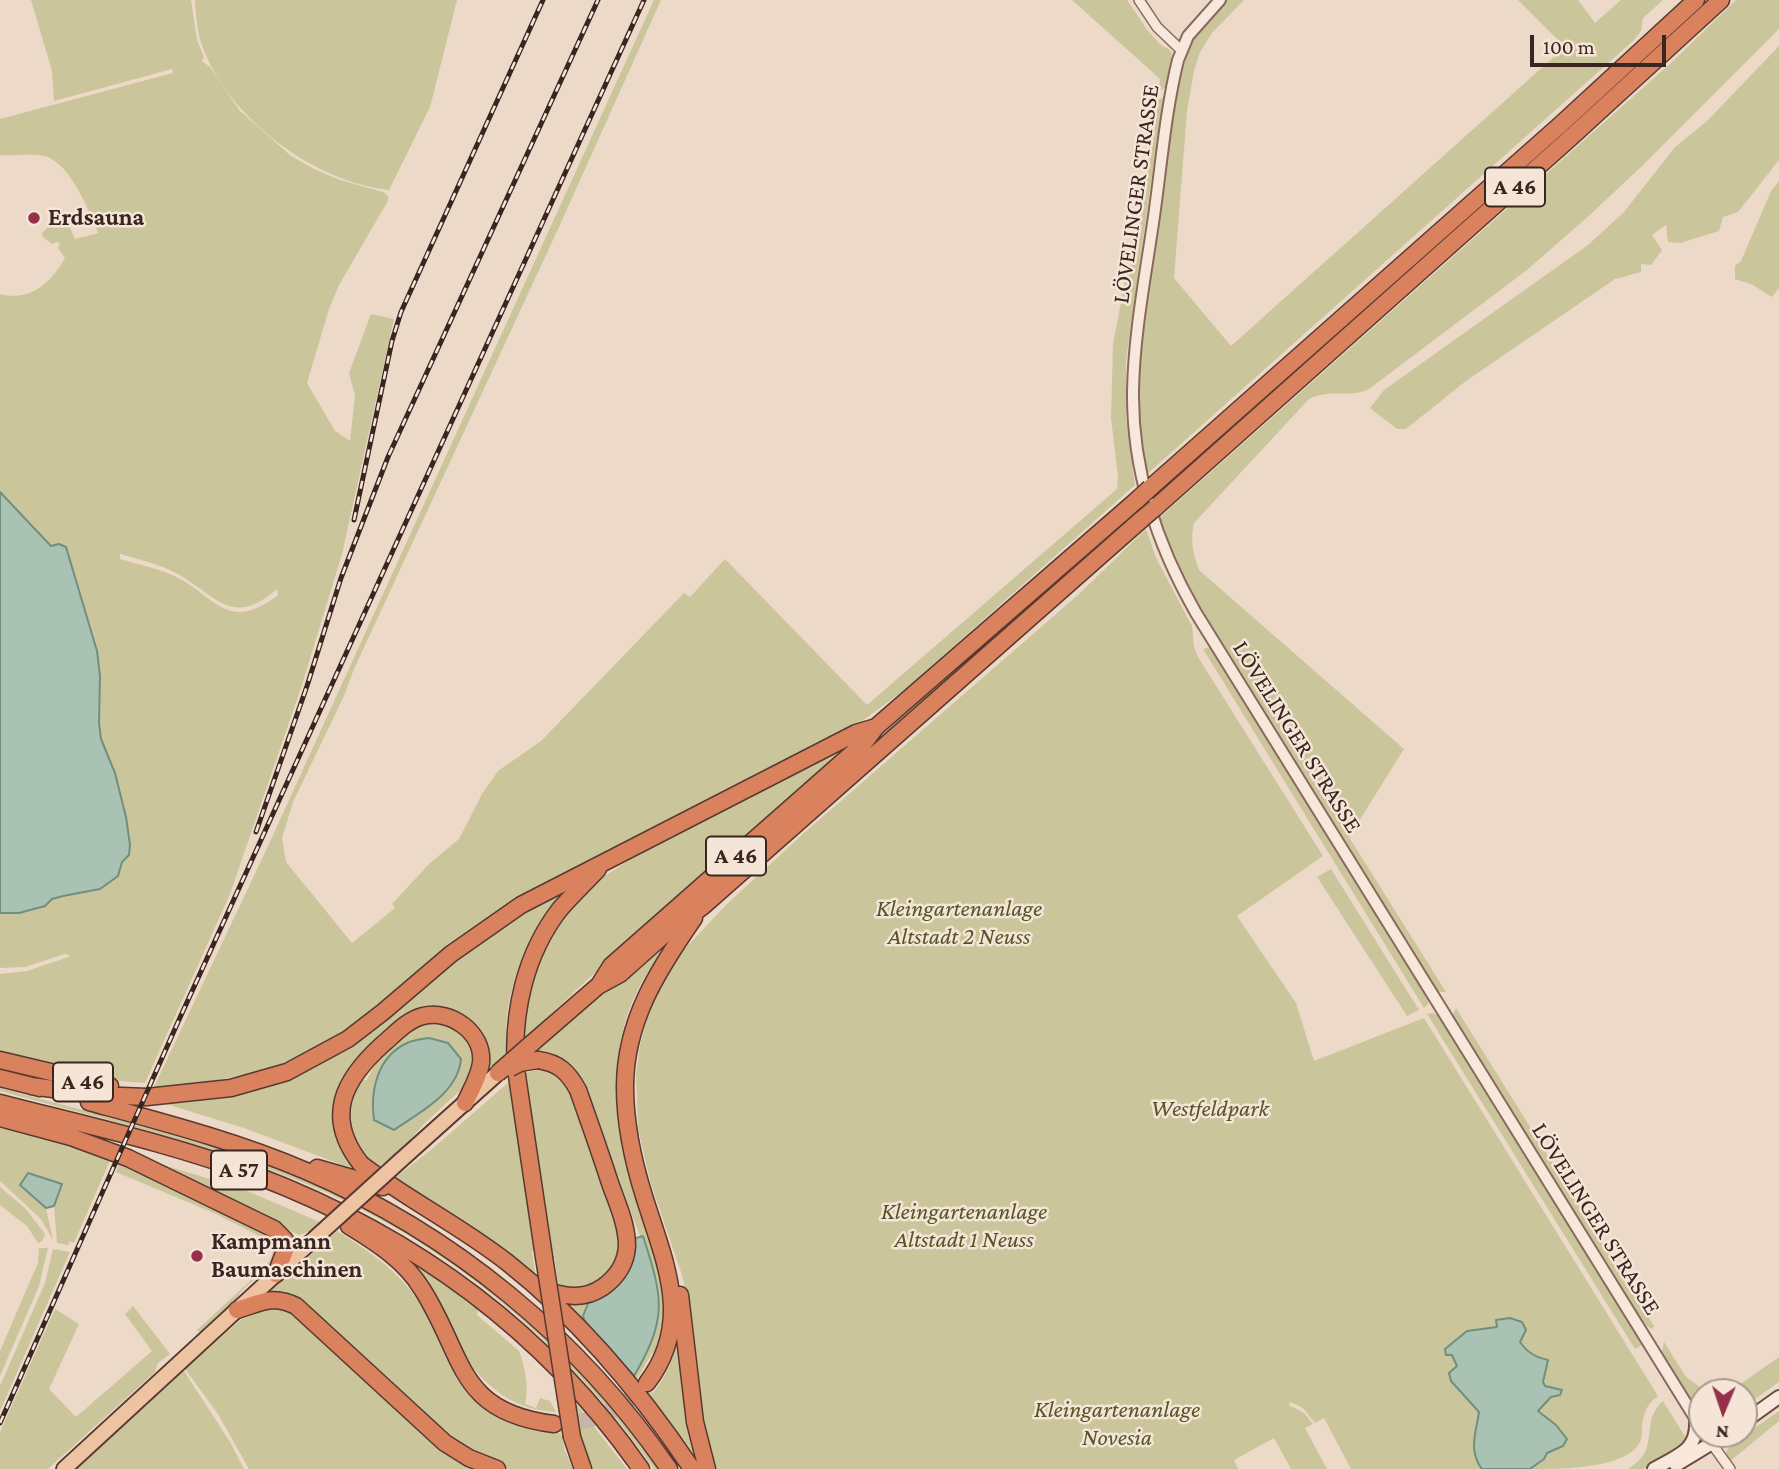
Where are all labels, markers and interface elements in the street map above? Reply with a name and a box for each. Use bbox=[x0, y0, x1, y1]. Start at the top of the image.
scale bar bbox=[1534, 21, 1670, 65]
text: 100 m bbox=[1543, 35, 1595, 59]
street label: LÖVELINGER STRASSE bbox=[1106, 82, 1166, 306]
road number: A 46 bbox=[1485, 168, 1545, 206]
place label: Erdsauna bbox=[48, 204, 144, 232]
marker: Erdsauna bbox=[26, 210, 42, 226]
street label: LÖVELINGER STRASSE bbox=[1226, 636, 1368, 838]
road number: A 46 bbox=[706, 836, 766, 876]
park label: Kleingartenanlage Altstadt 2 Neuss bbox=[876, 895, 1042, 951]
road number: A 46 bbox=[53, 1063, 113, 1102]
park label: Westfeldpark bbox=[1151, 1095, 1269, 1123]
street label: LÖVELINGER STRASSE bbox=[1525, 1118, 1667, 1320]
road number: A 57 bbox=[211, 1150, 267, 1190]
park label: Kleingartenanlage Altstadt 1 Neuss bbox=[881, 1198, 1047, 1254]
place label: Kampmann Baumaschinen bbox=[211, 1228, 362, 1284]
marker: Kampmann Baumaschinen bbox=[189, 1248, 205, 1264]
north arrow bbox=[1688, 1378, 1758, 1448]
park label: Kleingartenanlage Novesia bbox=[1034, 1396, 1200, 1452]
text: N bbox=[1715, 1422, 1729, 1443]

